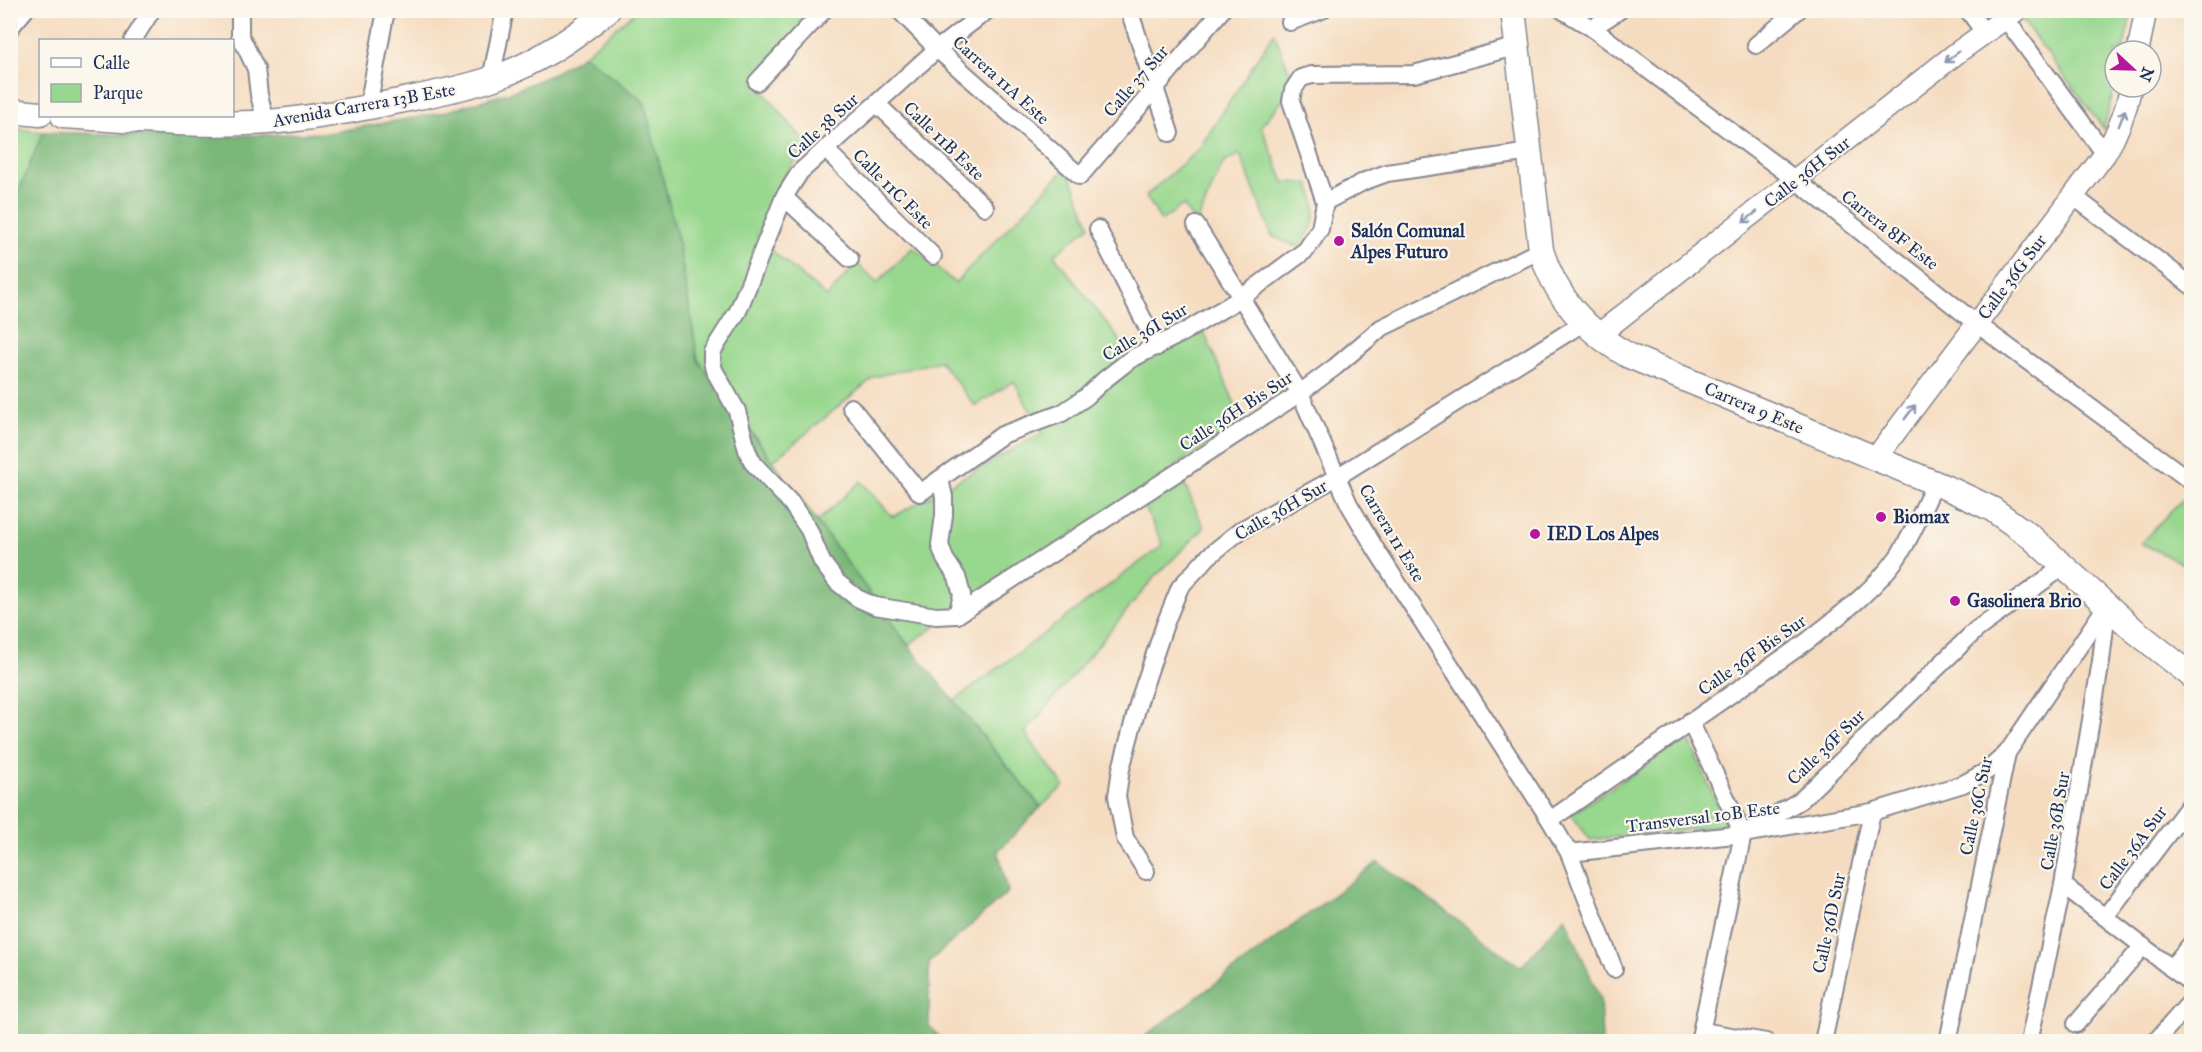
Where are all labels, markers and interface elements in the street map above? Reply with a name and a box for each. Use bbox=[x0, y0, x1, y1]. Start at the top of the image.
street label: Carrera 11A Este bbox=[948, 31, 1054, 129]
legend bbox=[39, 39, 234, 117]
north arrow bbox=[2103, 39, 2163, 99]
street label: Calle 37 Sur bbox=[1099, 40, 1173, 122]
one-way arrow bbox=[1944, 50, 1960, 63]
text: Calle bbox=[93, 52, 130, 74]
text: N bbox=[2135, 65, 2158, 85]
street label: Avenida Carrera 13B Este bbox=[270, 78, 457, 132]
text: Parque bbox=[93, 82, 143, 105]
street label: Calle 38 Sur bbox=[783, 88, 863, 164]
street label: Calle 11B Este bbox=[899, 97, 989, 185]
one-way arrow bbox=[2117, 110, 2128, 128]
street label: Calle 36H Sur bbox=[1759, 131, 1855, 213]
street label: Calle 11C Este bbox=[848, 144, 938, 234]
street label: Carrera 8F Este bbox=[1837, 185, 1943, 275]
one-way arrow bbox=[1742, 210, 1758, 223]
place label: Salón Comunal Alpes Futuro bbox=[1350, 220, 1466, 264]
street label: Calle 36G Sur bbox=[1973, 230, 2051, 324]
marker: Salón Comunal Alpes Futuro bbox=[1332, 234, 1346, 248]
street label: Calle 36I Sur bbox=[1098, 298, 1192, 366]
street label: Calle 36H Bis Sur bbox=[1175, 366, 1297, 456]
street label: Carrera 9 Este bbox=[1701, 377, 1807, 439]
one-way arrow bbox=[1903, 404, 1916, 420]
street label: Calle 36H Sur bbox=[1231, 474, 1332, 545]
street label: Carrera 11 Este bbox=[1354, 480, 1430, 586]
place label: Biomax bbox=[1893, 506, 1951, 528]
marker: Biomax bbox=[1874, 510, 1888, 524]
place label: IED Los Alpes bbox=[1547, 523, 1659, 546]
marker: IED Los Alpes bbox=[1528, 527, 1542, 541]
place label: Gasolinera Brio bbox=[1967, 590, 2081, 612]
marker: Gasolinera Brio bbox=[1948, 594, 1962, 608]
street label: Calle 36F Bis Sur bbox=[1694, 609, 1810, 700]
street label: Calle 36F Sur bbox=[1783, 704, 1870, 790]
street label: Calle 36C Sur bbox=[1955, 754, 1997, 857]
street label: Calle 36B Sur bbox=[2035, 770, 2075, 872]
street label: Transversal 10B Este bbox=[1625, 797, 1781, 837]
street label: Calle 36A Sur bbox=[2094, 801, 2172, 895]
street label: Calle 36D Sur bbox=[1808, 871, 1850, 975]

